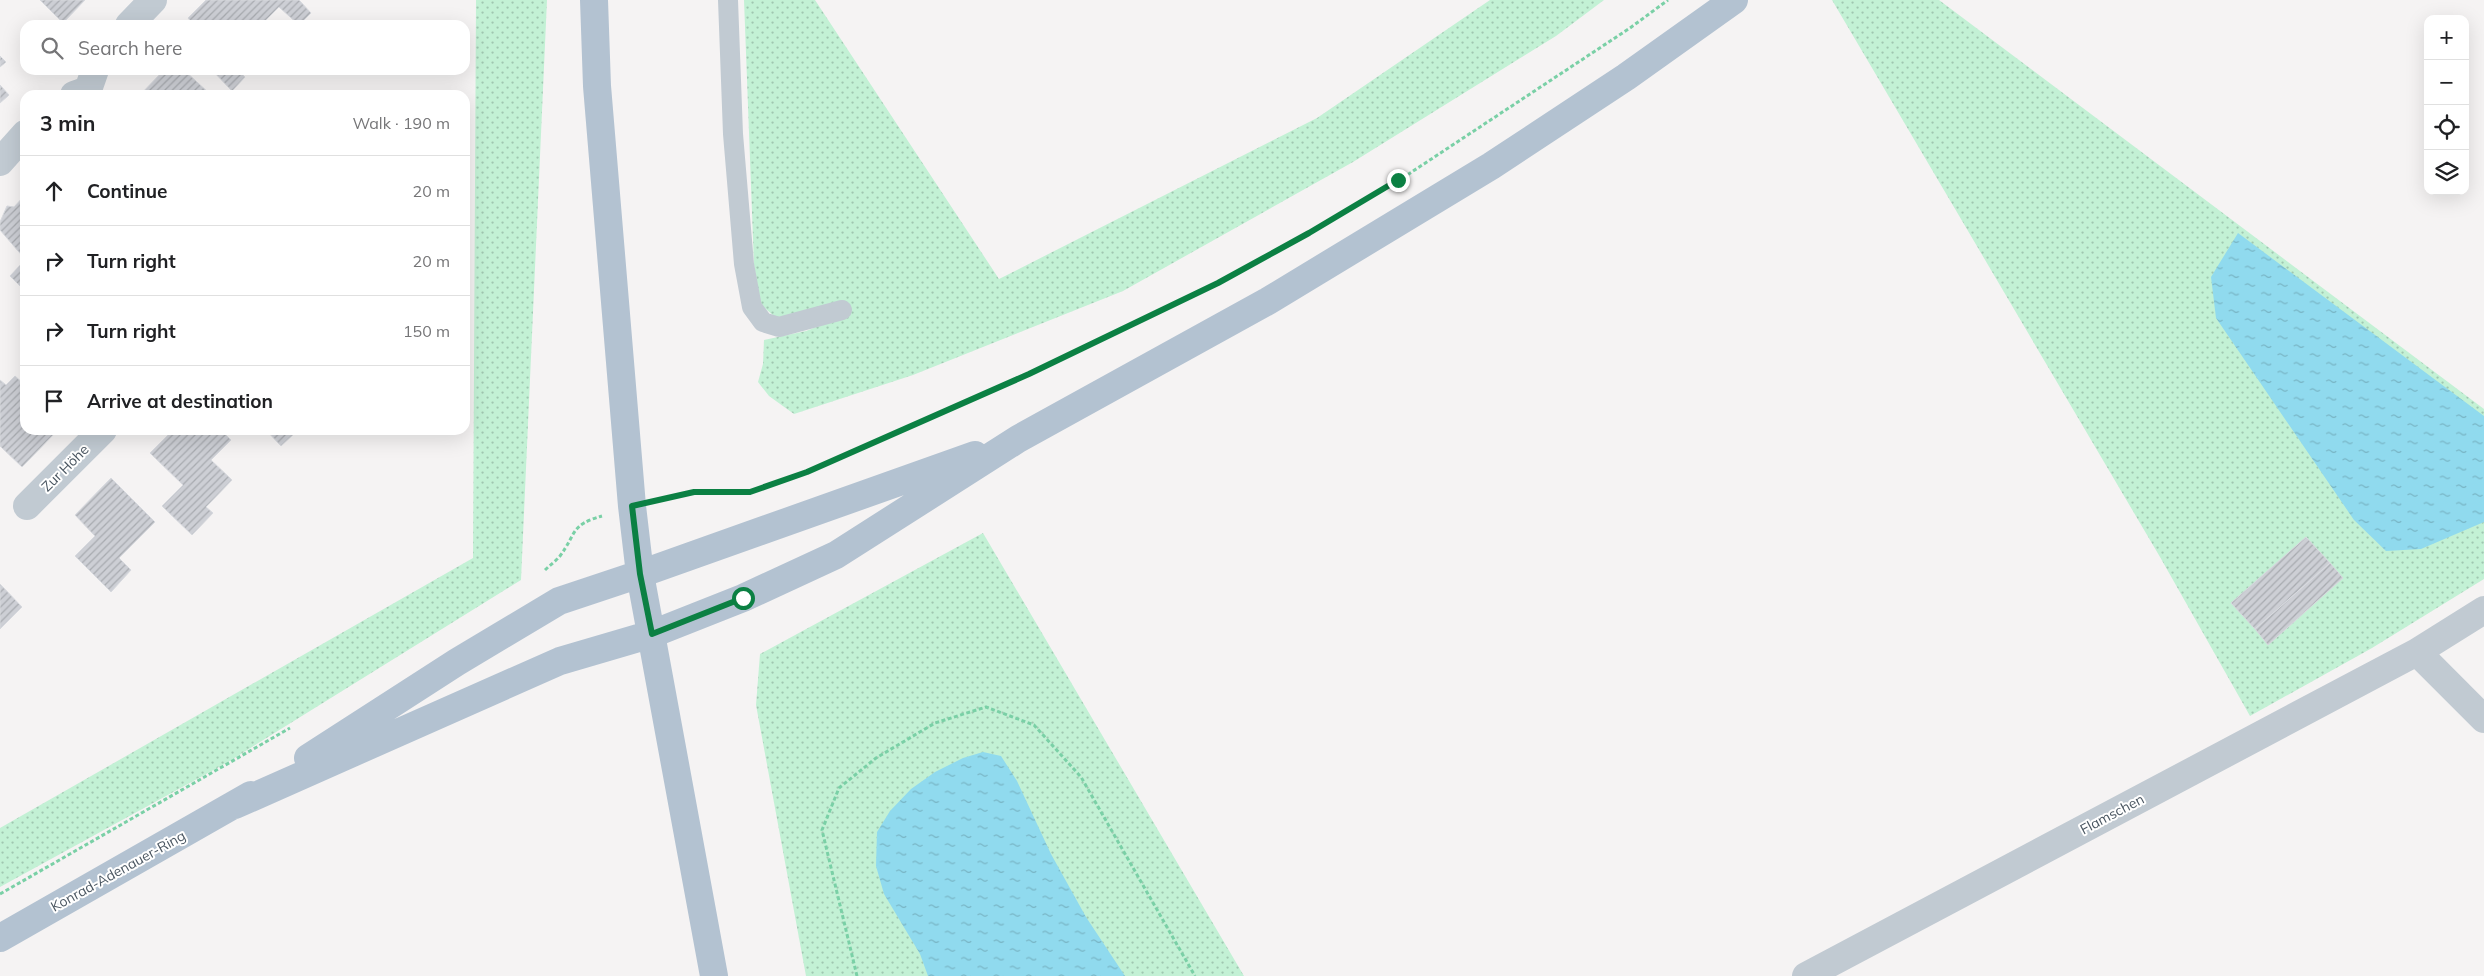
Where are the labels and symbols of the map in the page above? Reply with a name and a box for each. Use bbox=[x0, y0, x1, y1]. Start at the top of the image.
route end bbox=[1387, 169, 1410, 192]
street label: Zur Höhe bbox=[38, 441, 92, 495]
route start bbox=[732, 587, 755, 610]
street label: Flamschen bbox=[2077, 790, 2147, 838]
street label: Konrad-Adenauer-Ring bbox=[47, 826, 189, 916]

